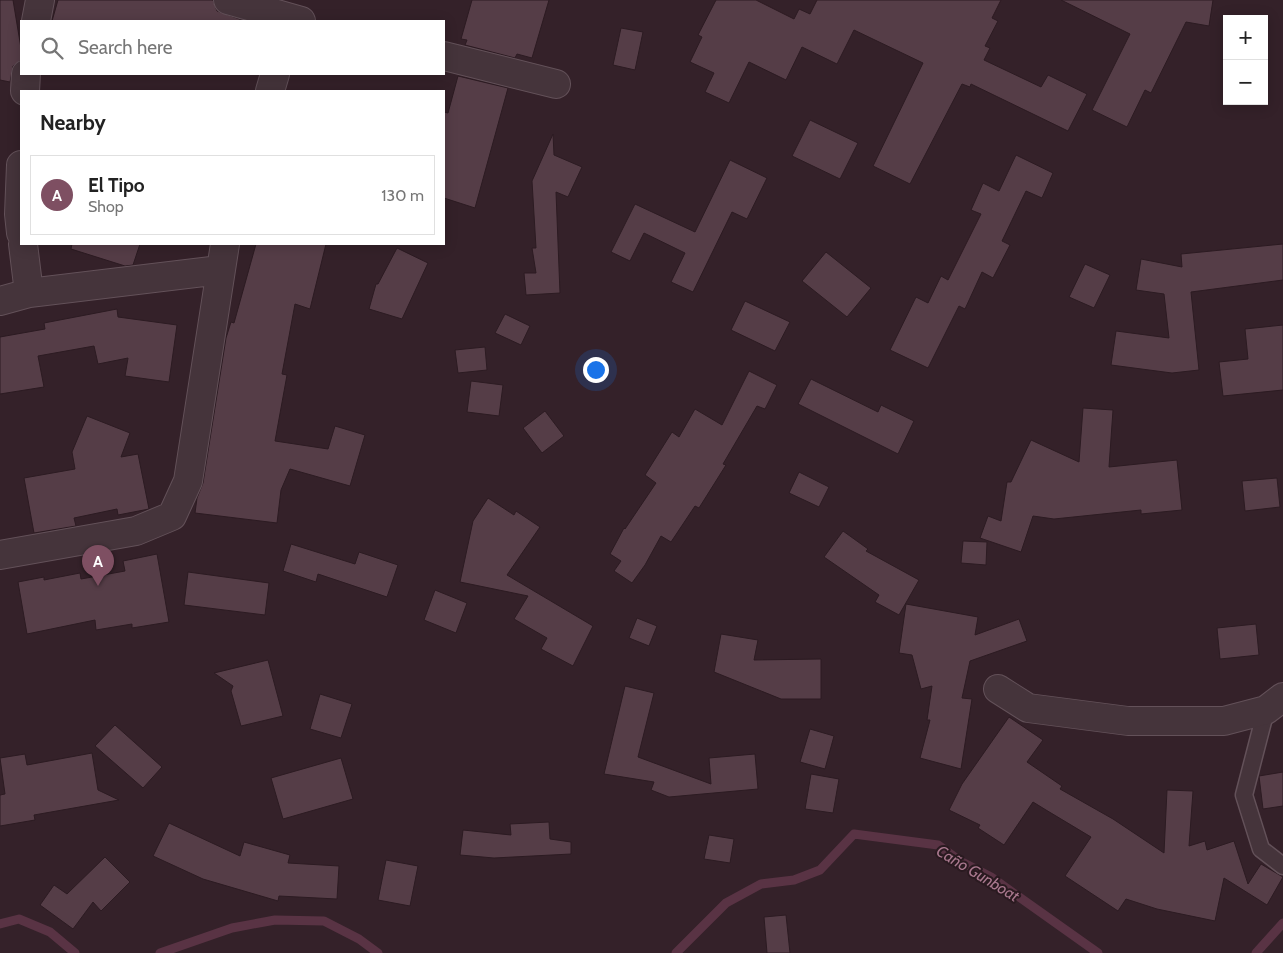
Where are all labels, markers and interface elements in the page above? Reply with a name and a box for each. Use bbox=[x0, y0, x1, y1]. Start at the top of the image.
map controls bbox=[1223, 15, 1268, 105]
button: + bbox=[1223, 15, 1268, 60]
search box bbox=[20, 20, 445, 75]
icon: search bbox=[38, 34, 66, 62]
text: Search here bbox=[78, 36, 172, 59]
button: − bbox=[1223, 60, 1268, 105]
text: Nearby bbox=[40, 110, 106, 135]
text: El Tipo bbox=[88, 174, 145, 197]
text: A bbox=[52, 186, 62, 205]
text: 130 m bbox=[381, 186, 424, 205]
text: Shop bbox=[88, 197, 124, 216]
your location bbox=[583, 357, 609, 383]
pin: A bbox=[82, 545, 114, 586]
water label: Caño Gunboat bbox=[933, 841, 1024, 906]

